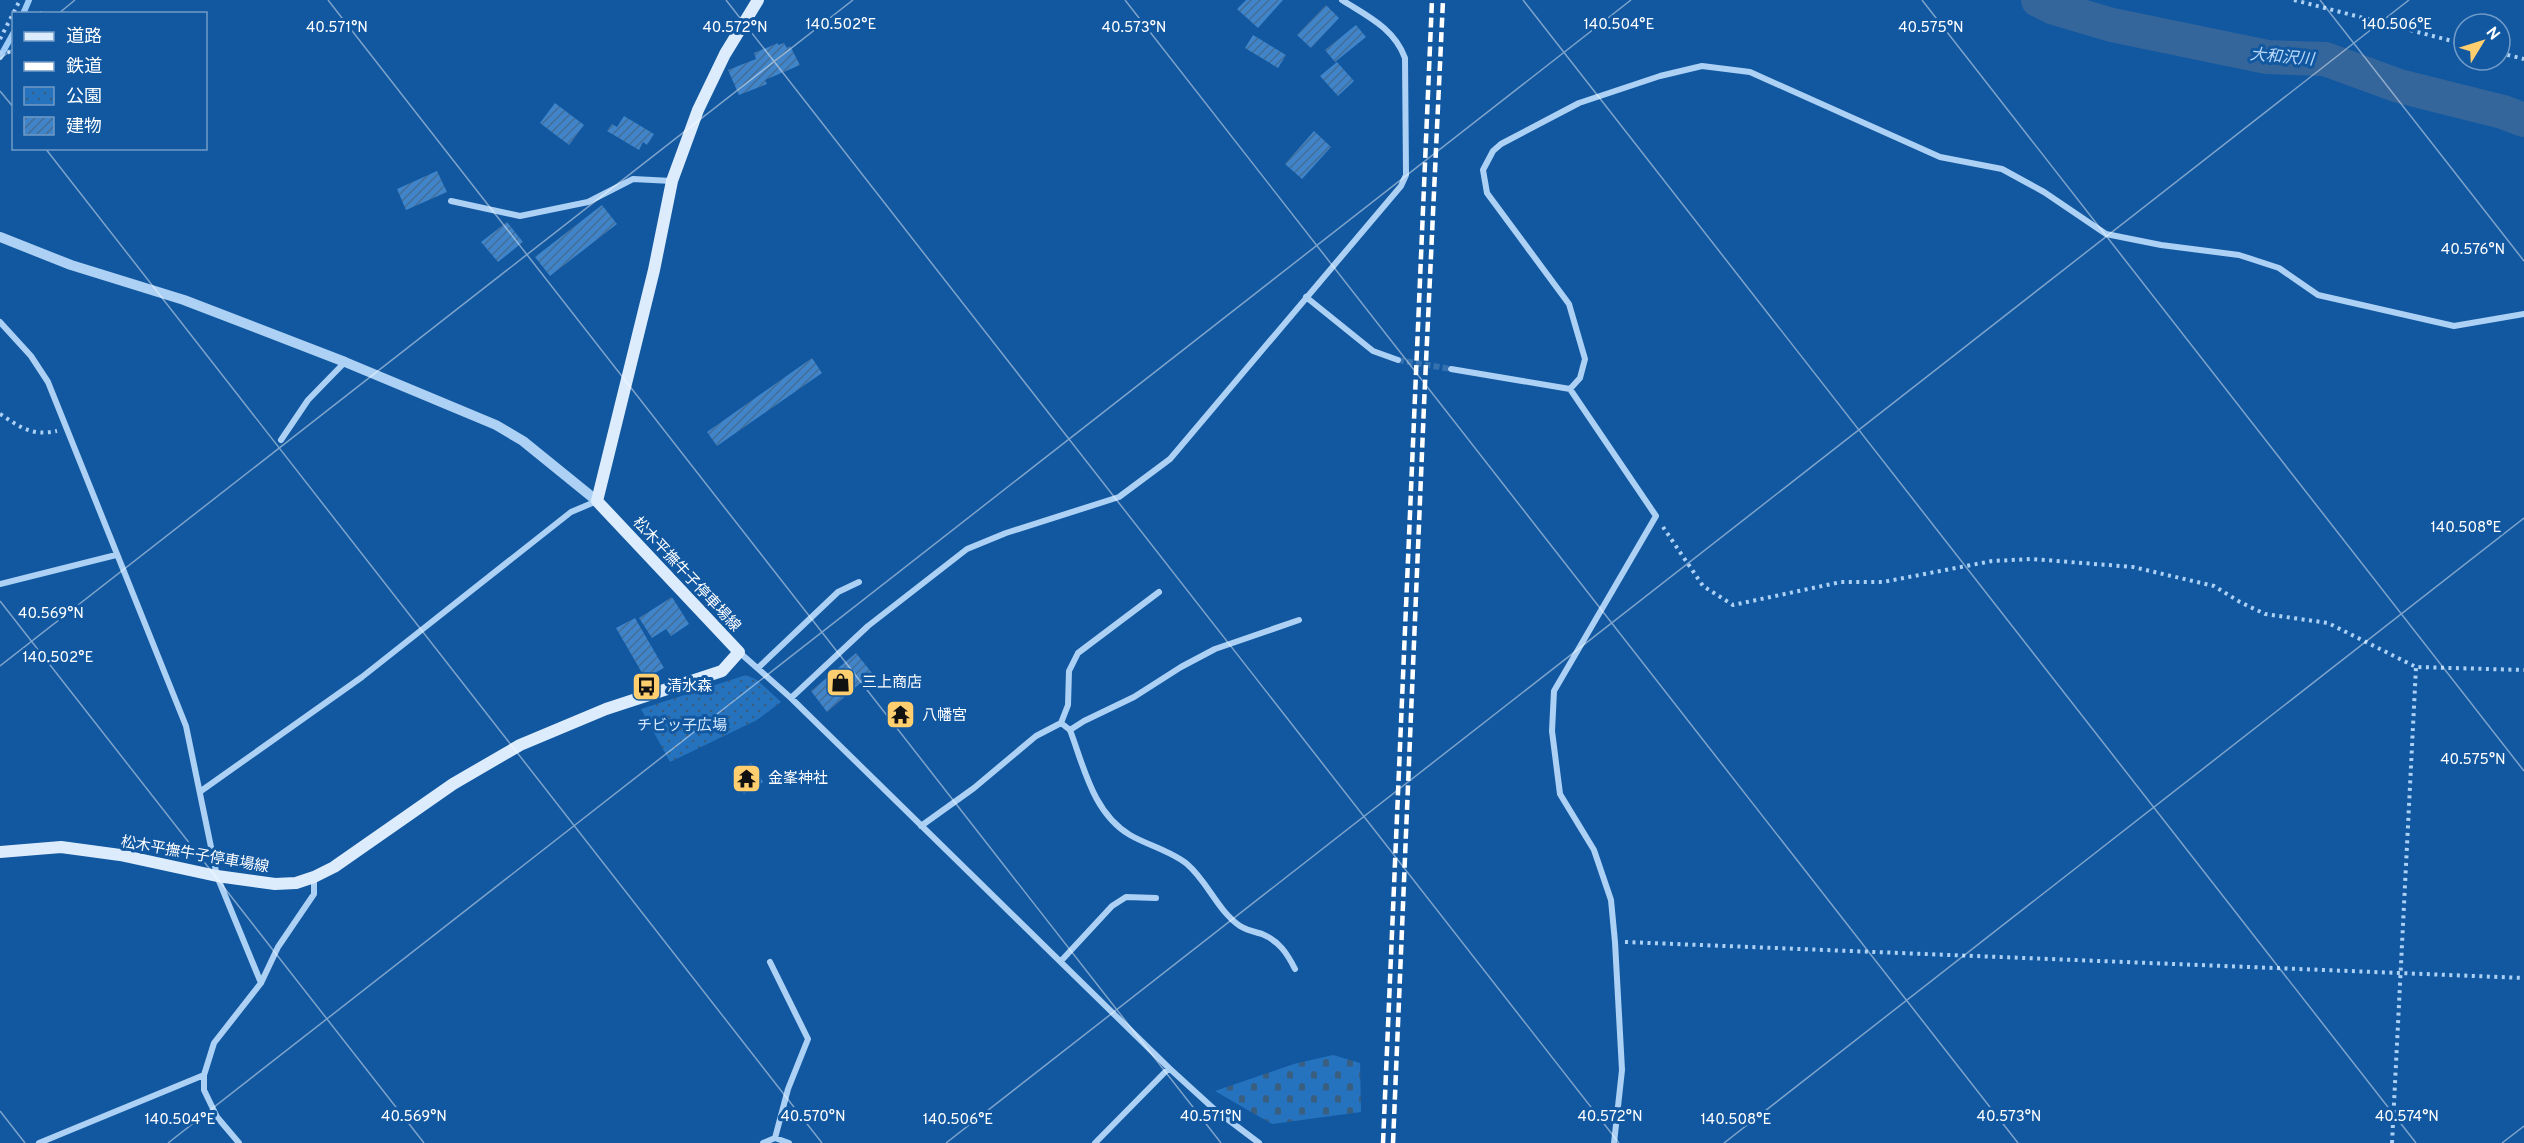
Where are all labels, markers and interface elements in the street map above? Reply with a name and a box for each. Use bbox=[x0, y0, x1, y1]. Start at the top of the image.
legend bbox=[12, 12, 207, 150]
north arrow bbox=[2452, 12, 2512, 72]
text: 140.502°E bbox=[806, 16, 876, 35]
text: 140.504°E bbox=[1584, 16, 1654, 35]
text: 140.506°E bbox=[2362, 16, 2432, 35]
text: 40.571°N bbox=[306, 19, 368, 38]
text: 40.572°N bbox=[702, 19, 768, 38]
text: 40.573°N bbox=[1102, 19, 1166, 38]
text: 40.575°N bbox=[1898, 19, 1964, 38]
text: N bbox=[2481, 23, 2504, 45]
text: 道路 bbox=[66, 26, 102, 49]
water label: 大和沢川 bbox=[2249, 45, 2317, 71]
text: 鉄道 bbox=[66, 56, 102, 79]
text: 公園 bbox=[66, 86, 102, 109]
text: 建物 bbox=[66, 116, 102, 139]
text: 40.576°N bbox=[2441, 241, 2505, 260]
street label: 松木平撫牛子停車場線 bbox=[628, 514, 744, 636]
text: 140.508°E bbox=[2431, 519, 2501, 538]
text: 40.569°N bbox=[18, 605, 84, 624]
text: 140.502°E bbox=[23, 649, 93, 668]
shop icon: 三上商店 bbox=[825, 666, 857, 698]
bus stop icon: 清水森 bbox=[630, 670, 662, 702]
place label: 三上商店 bbox=[862, 674, 922, 693]
place label: 清水森 bbox=[667, 678, 712, 697]
temple icon: 八幡宮 bbox=[885, 699, 917, 731]
place label: 八幡宮 bbox=[922, 707, 967, 726]
park label: チビッ子広場 bbox=[637, 717, 727, 736]
text: 40.575°N bbox=[2440, 751, 2506, 770]
temple icon: 金峯神社 bbox=[731, 762, 763, 794]
place label: 金峯神社 bbox=[768, 770, 828, 789]
street label: 松木平撫牛子停車場線 bbox=[119, 833, 270, 878]
text: 40.569°N bbox=[381, 1108, 447, 1127]
text: 40.570°N bbox=[780, 1108, 846, 1127]
text: 40.571°N bbox=[1180, 1108, 1242, 1127]
text: 40.572°N bbox=[1577, 1108, 1643, 1127]
text: 40.573°N bbox=[1977, 1108, 2041, 1127]
text: 40.574°N bbox=[2375, 1108, 2439, 1127]
text: 140.504°E bbox=[145, 1111, 215, 1130]
text: 140.506°E bbox=[923, 1111, 993, 1130]
text: 140.508°E bbox=[1701, 1111, 1771, 1130]

